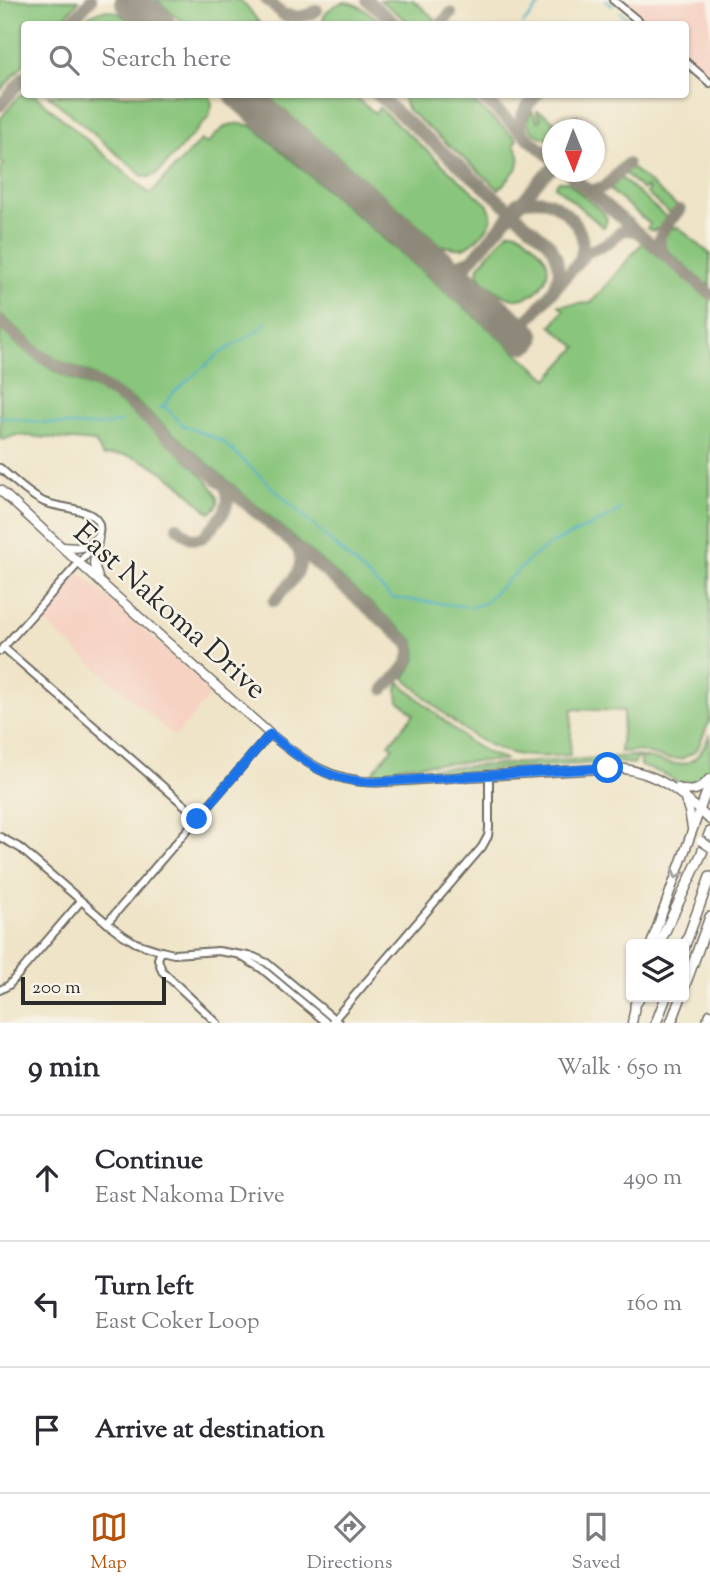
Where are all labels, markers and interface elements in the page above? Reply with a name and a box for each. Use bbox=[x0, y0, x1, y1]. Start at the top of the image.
search box bbox=[21, 21, 689, 98]
icon: search bbox=[45, 41, 83, 79]
text: Search here bbox=[101, 41, 231, 78]
north arrow bbox=[542, 119, 605, 182]
street label: East Nakoma Drive bbox=[63, 513, 275, 711]
route start bbox=[592, 752, 623, 783]
route end bbox=[181, 803, 212, 834]
one-way arrow bbox=[671, 868, 685, 880]
map controls bbox=[626, 939, 689, 1002]
button: layers bbox=[626, 939, 689, 1002]
scale bar bbox=[21, 974, 166, 1006]
text: 200 m bbox=[32, 975, 81, 1002]
text: 9 min bbox=[28, 1047, 100, 1090]
text: Walk · 650 m bbox=[557, 1052, 682, 1085]
text: Continue bbox=[95, 1143, 203, 1180]
icon: ahead bbox=[28, 1159, 66, 1197]
text: 490 m bbox=[623, 1162, 682, 1195]
text: East Nakoma Drive bbox=[95, 1180, 285, 1213]
text: Turn left bbox=[95, 1269, 194, 1306]
icon: left bbox=[28, 1285, 66, 1323]
text: 160 m bbox=[627, 1288, 682, 1321]
text: East Coker Loop bbox=[95, 1306, 260, 1339]
icon: arrive bbox=[28, 1411, 66, 1449]
text: Arrive at destination bbox=[95, 1412, 325, 1449]
tab: Map bbox=[90, 1508, 128, 1577]
tab: Directions bbox=[307, 1508, 392, 1577]
tab: Saved bbox=[572, 1508, 620, 1577]

